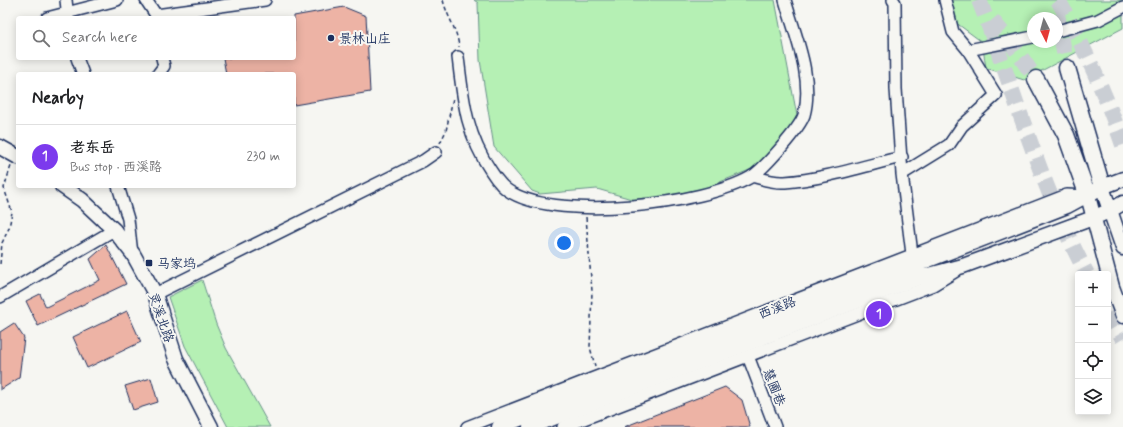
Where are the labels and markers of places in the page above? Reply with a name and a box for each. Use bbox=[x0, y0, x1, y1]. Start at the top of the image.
place label: 景林山庄 bbox=[339, 31, 391, 48]
marker: 景林山庄 bbox=[326, 33, 336, 43]
place label: 马家坞 bbox=[157, 256, 196, 273]
marker: 马家坞 bbox=[144, 258, 154, 268]
pin: 1 bbox=[866, 299, 892, 329]

